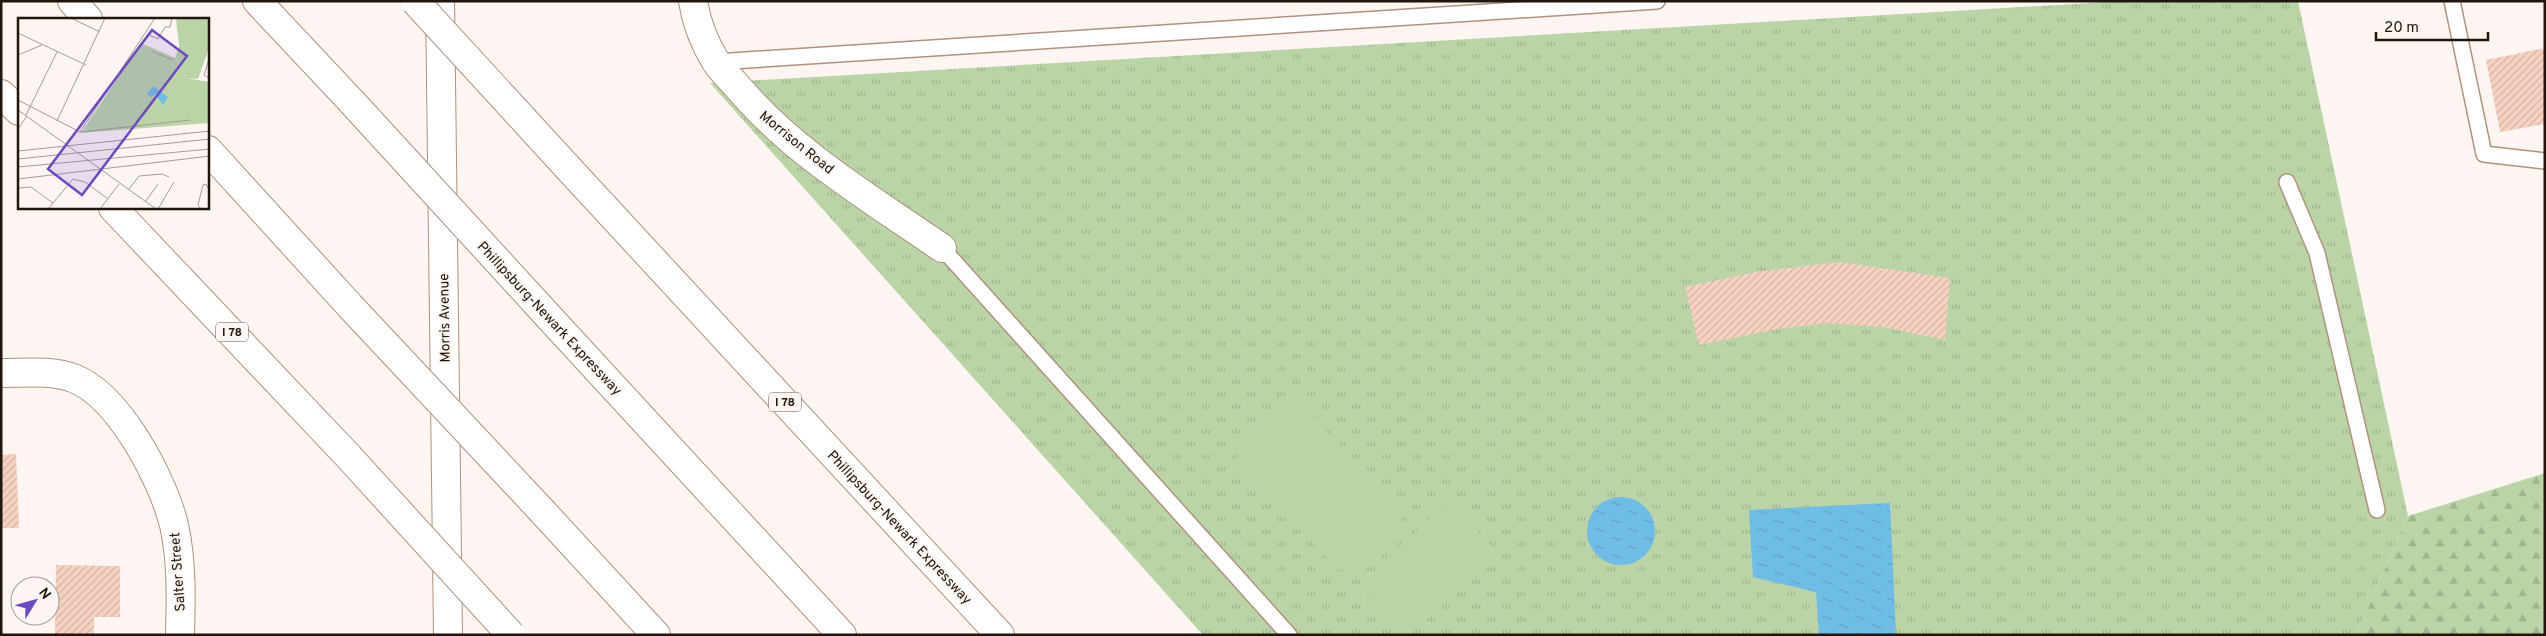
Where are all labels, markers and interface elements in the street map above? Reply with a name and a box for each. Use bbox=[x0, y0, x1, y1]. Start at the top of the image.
scale bar bbox=[2376, 10, 2488, 42]
inset map bbox=[18, 18, 209, 209]
text: 20 m bbox=[2384, 19, 2419, 38]
street label: Morrison Road bbox=[755, 108, 837, 178]
street label: Phillipsburg-Newark Expressway bbox=[473, 239, 625, 400]
street label: Morris Avenue bbox=[436, 273, 455, 363]
road number: I 78 bbox=[216, 322, 248, 342]
road number: I 78 bbox=[769, 392, 801, 412]
street label: Phillipsburg-Newark Expressway bbox=[823, 448, 975, 609]
street label: Salter Street bbox=[167, 532, 190, 612]
north arrow bbox=[10, 576, 60, 626]
text: N bbox=[34, 585, 54, 603]

